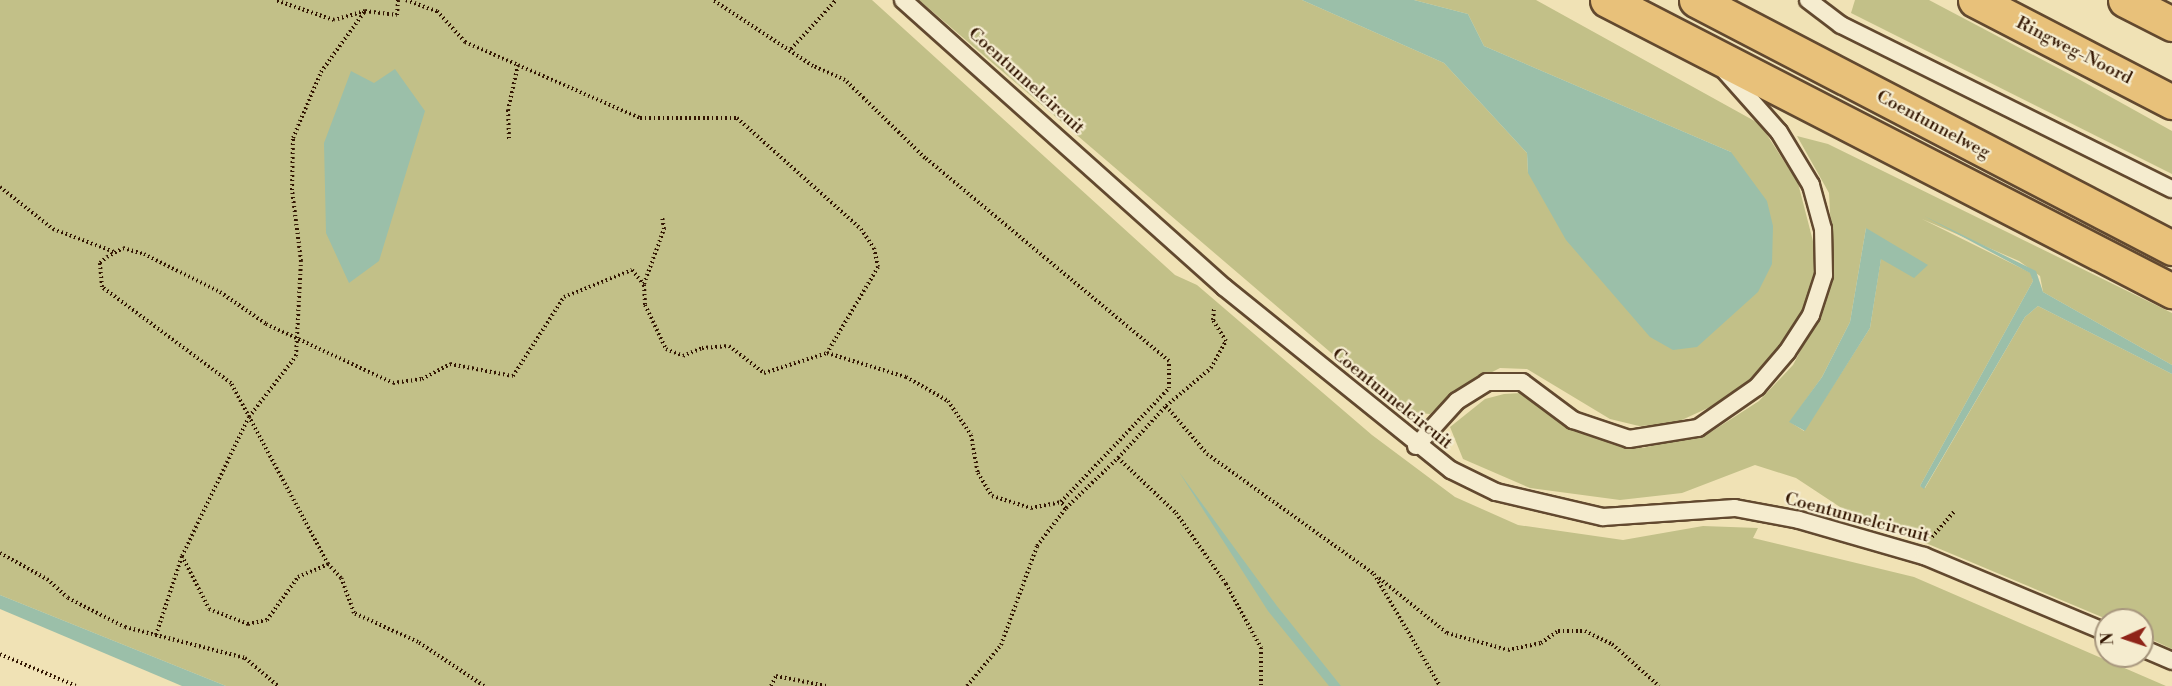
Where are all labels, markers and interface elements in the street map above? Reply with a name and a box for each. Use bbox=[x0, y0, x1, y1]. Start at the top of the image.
street label: Ringweg-Noord bbox=[2012, 12, 2136, 90]
street label: Coentunnelcircuit bbox=[963, 23, 1089, 139]
street label: Coentunnelweg bbox=[1873, 86, 1993, 164]
street label: Coentunnelcircuit bbox=[1327, 344, 1457, 454]
street label: Coentunnelcircuit bbox=[1782, 488, 1932, 548]
north arrow bbox=[2094, 608, 2154, 668]
text: N bbox=[2098, 632, 2118, 646]

